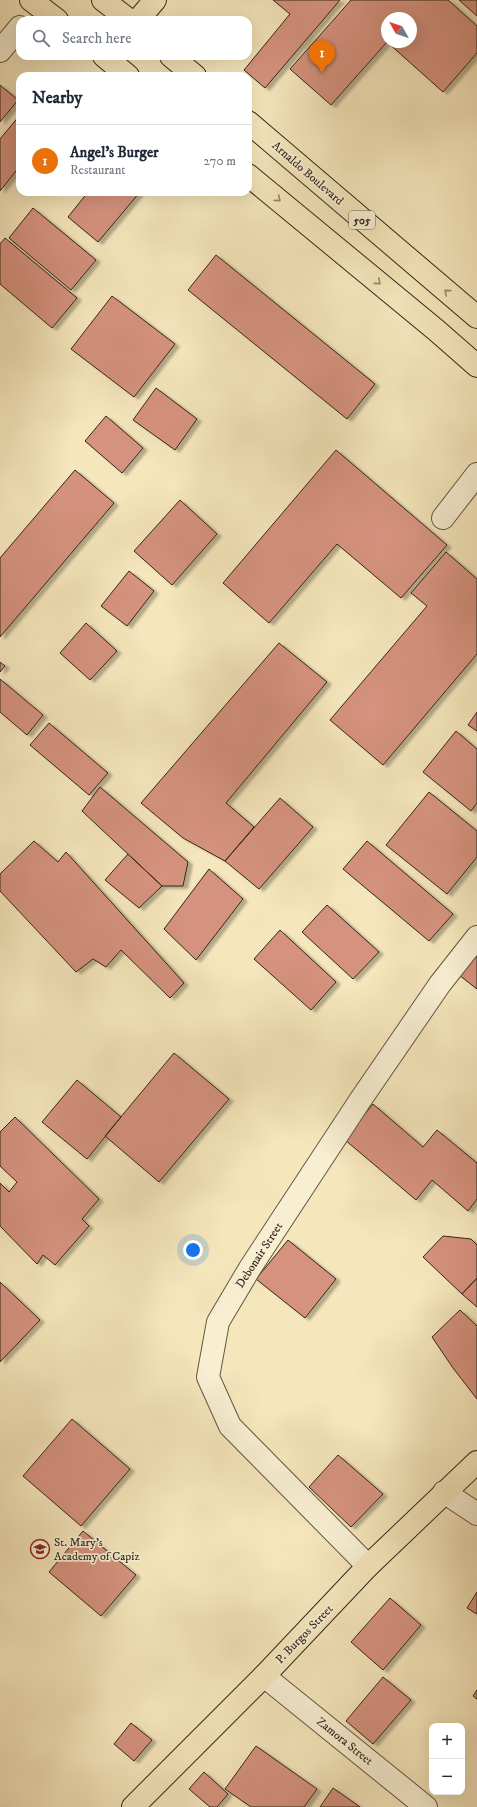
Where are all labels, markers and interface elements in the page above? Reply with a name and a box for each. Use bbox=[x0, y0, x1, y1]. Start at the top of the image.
north arrow bbox=[381, 12, 417, 48]
search box bbox=[16, 16, 252, 60]
icon: search bbox=[30, 27, 52, 49]
text: Search here bbox=[62, 29, 131, 48]
pin: 1 bbox=[309, 40, 335, 73]
text: Nearby bbox=[32, 87, 82, 109]
street label: Arnaldo Boulevard bbox=[269, 138, 347, 209]
text: Angel's Burger bbox=[70, 143, 159, 162]
text: 1 bbox=[43, 153, 47, 169]
text: 270 m bbox=[204, 153, 236, 169]
text: Restaurant bbox=[70, 162, 126, 178]
one-way arrow bbox=[273, 195, 281, 202]
road number: 505 bbox=[349, 211, 375, 229]
one-way arrow bbox=[374, 278, 381, 285]
one-way arrow bbox=[444, 290, 452, 297]
street label: Debonair Street bbox=[233, 1220, 286, 1291]
your location bbox=[183, 1240, 203, 1260]
place label: St. Mary's Academy of Capiz bbox=[54, 1535, 140, 1564]
school or university icon: St. Mary's Academy of Capiz bbox=[29, 1538, 51, 1560]
street label: P. Burgos Street bbox=[272, 1602, 336, 1667]
street label: Zamora Street bbox=[313, 1714, 376, 1769]
map controls bbox=[429, 1723, 465, 1795]
button: + bbox=[429, 1723, 465, 1759]
button: − bbox=[429, 1759, 465, 1795]

